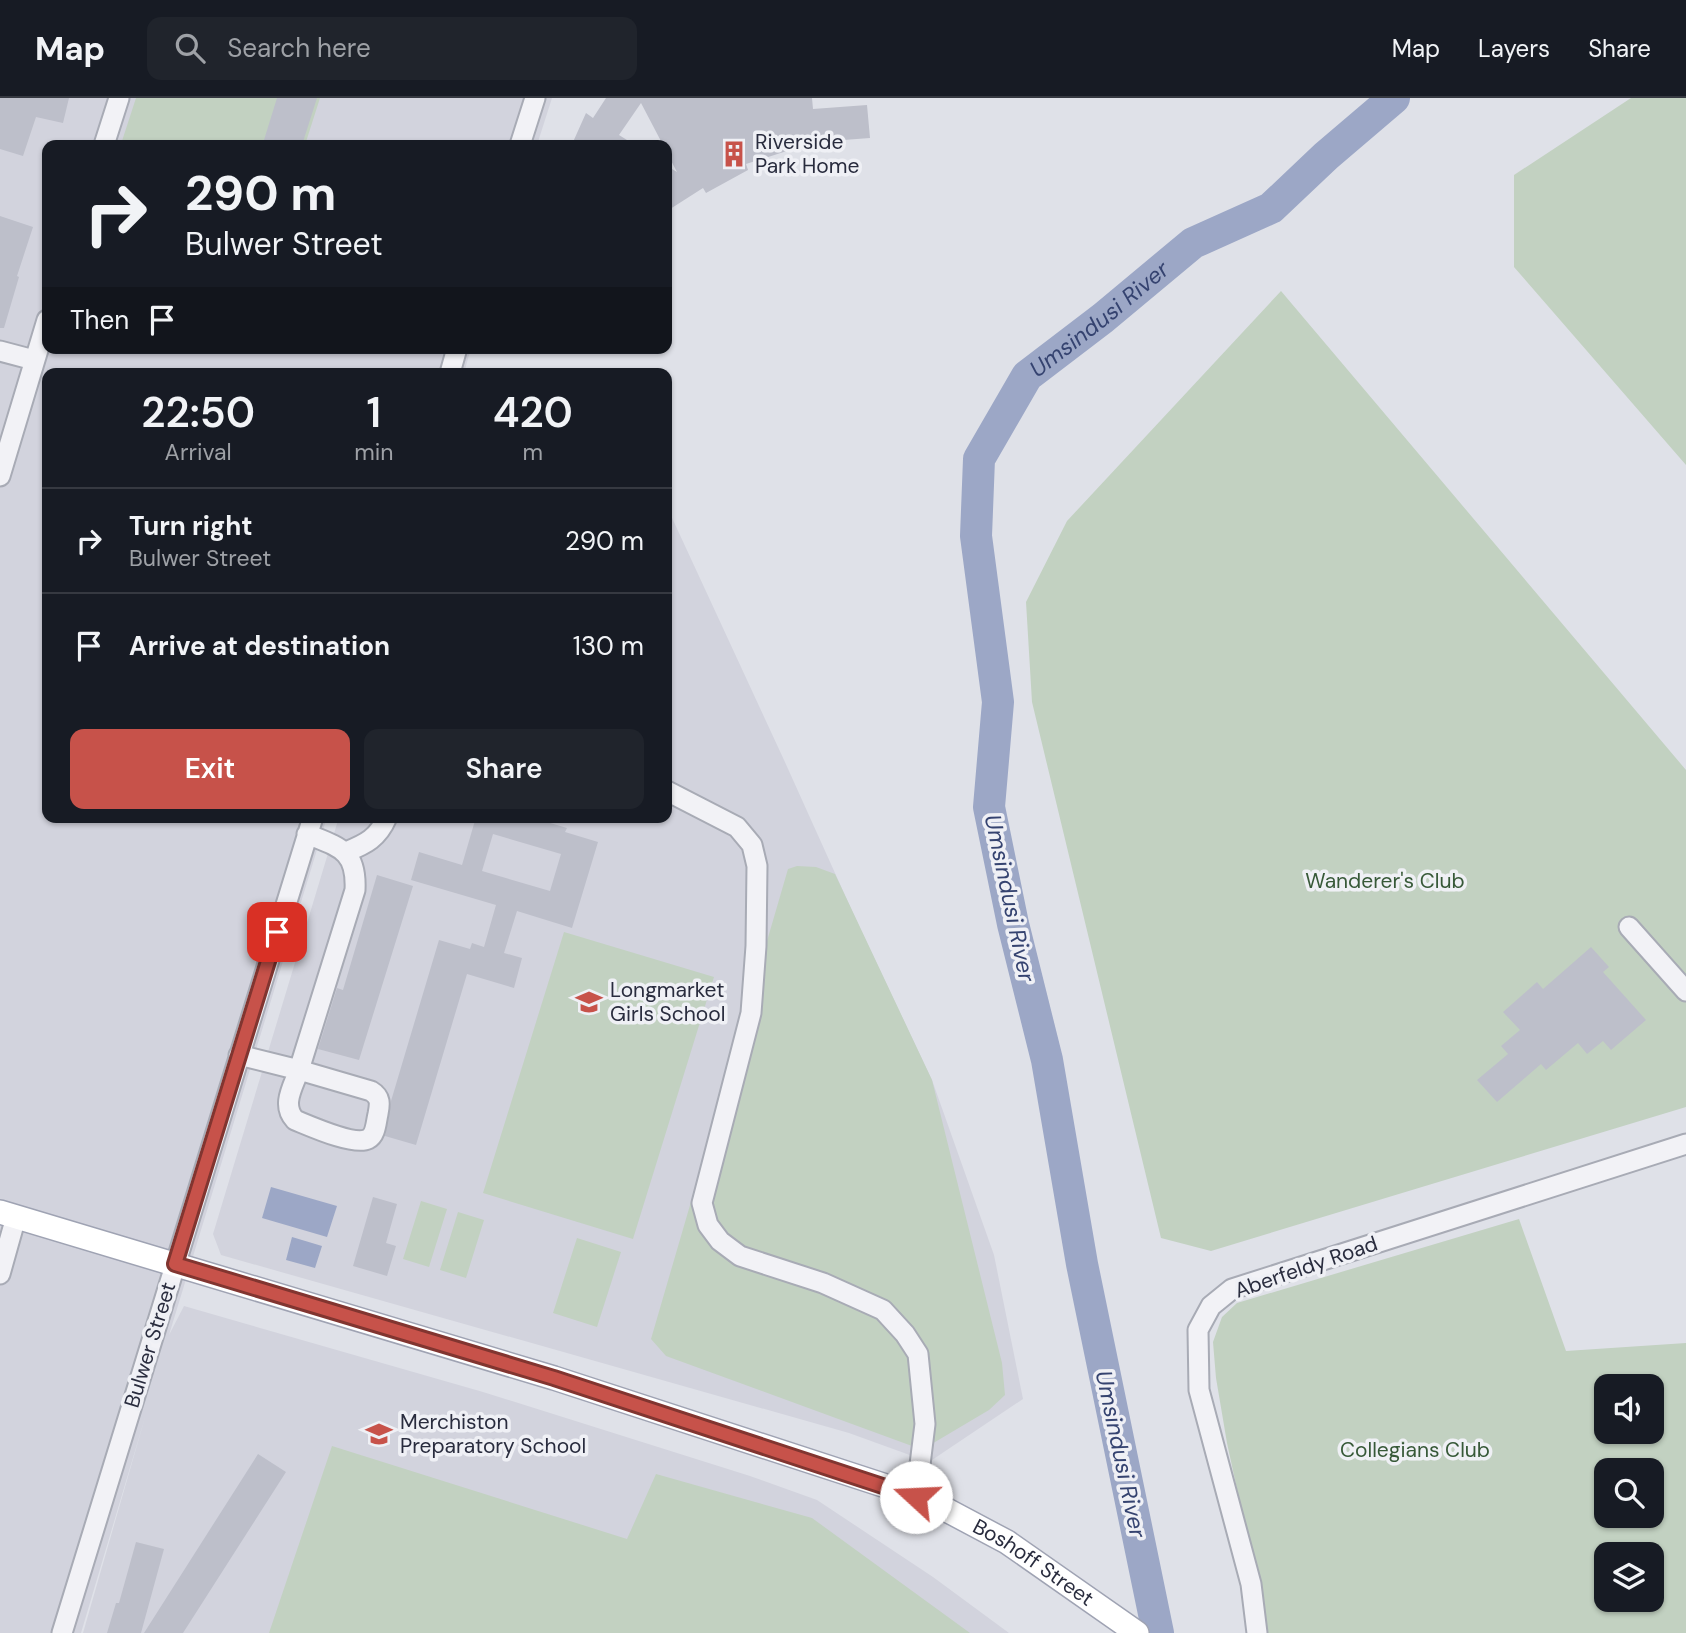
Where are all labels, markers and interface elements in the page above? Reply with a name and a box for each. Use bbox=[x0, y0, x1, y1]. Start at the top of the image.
search box bbox=[147, 17, 637, 80]
text: Map bbox=[35, 27, 105, 70]
icon: search bbox=[171, 29, 209, 67]
text: Search here bbox=[227, 31, 371, 65]
text: Map bbox=[1392, 33, 1440, 64]
text: Layers bbox=[1478, 33, 1550, 64]
text: Share bbox=[1588, 33, 1651, 64]
place label: Riverside Park Home bbox=[755, 128, 860, 180]
building icon: Riverside Park Home bbox=[719, 139, 749, 169]
text: 290 m bbox=[185, 161, 336, 225]
icon: right bbox=[70, 168, 161, 259]
text: Bulwer Street bbox=[185, 223, 383, 265]
water label: Umsindusi River bbox=[1023, 254, 1176, 384]
icon: arrive bbox=[143, 301, 181, 339]
text: Then bbox=[70, 303, 129, 337]
text: 22:50 bbox=[141, 385, 255, 440]
text: 1 bbox=[367, 385, 381, 440]
text: 420 bbox=[493, 385, 573, 440]
text: Arrival bbox=[165, 437, 232, 467]
text: min bbox=[354, 437, 393, 467]
text: m bbox=[522, 437, 543, 467]
text: Turn right bbox=[129, 509, 253, 543]
icon: right bbox=[70, 522, 108, 560]
text: 290 m bbox=[565, 524, 644, 558]
text: Bulwer Street bbox=[129, 543, 271, 573]
icon: arrive bbox=[70, 627, 108, 665]
text: Arrive at destination bbox=[129, 629, 390, 663]
text: 130 m bbox=[573, 629, 644, 663]
button: Exit bbox=[70, 729, 350, 809]
button: Share bbox=[364, 729, 644, 809]
water label: Umsindusi River bbox=[978, 812, 1043, 986]
park label: Wanderer's Club bbox=[1305, 867, 1465, 895]
pin bbox=[247, 902, 307, 962]
icon: arrive bbox=[258, 913, 296, 951]
place label: Longmarket Girls School bbox=[610, 976, 725, 1028]
school or university icon: Longmarket Girls School bbox=[574, 987, 604, 1017]
street label: Aberfeldy Road bbox=[1231, 1229, 1381, 1305]
street label: Bulwer Street bbox=[118, 1279, 182, 1411]
water label: Umsindusi River bbox=[1089, 1368, 1154, 1542]
map controls bbox=[1594, 1374, 1664, 1612]
button: sound bbox=[1594, 1374, 1664, 1444]
place label: Merchiston Preparatory School bbox=[400, 1408, 586, 1460]
school or university icon: Merchiston Preparatory School bbox=[364, 1419, 394, 1449]
park label: Collegians Club bbox=[1340, 1436, 1490, 1464]
button: search bbox=[1594, 1458, 1664, 1528]
position arrow bbox=[879, 1460, 953, 1534]
street label: Boshoff Street bbox=[968, 1512, 1099, 1612]
button: layers bbox=[1594, 1542, 1664, 1612]

